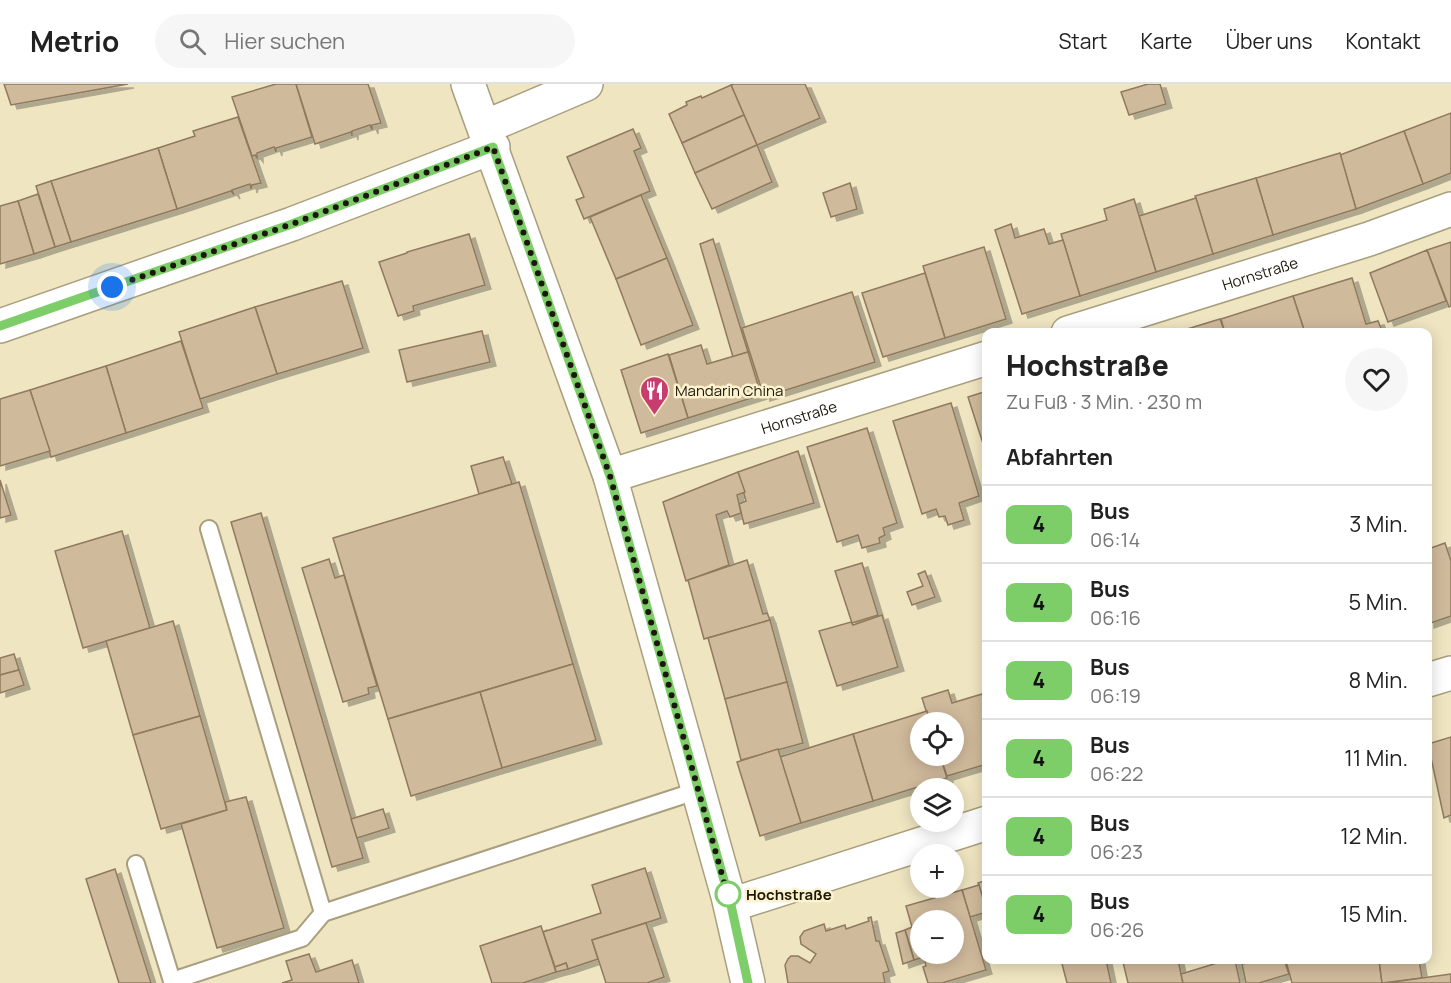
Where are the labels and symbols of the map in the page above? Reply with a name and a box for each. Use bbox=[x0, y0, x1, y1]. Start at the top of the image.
street label: Hornstraße bbox=[1219, 251, 1301, 295]
your location bbox=[97, 272, 127, 302]
restaurant icon: Mandarin China bbox=[638, 374, 670, 416]
place label: Mandarin China bbox=[675, 380, 783, 401]
street label: Hornstraße bbox=[758, 395, 840, 439]
marker: Hochstraße bbox=[715, 881, 741, 907]
place label: Hochstraße bbox=[746, 884, 832, 905]

